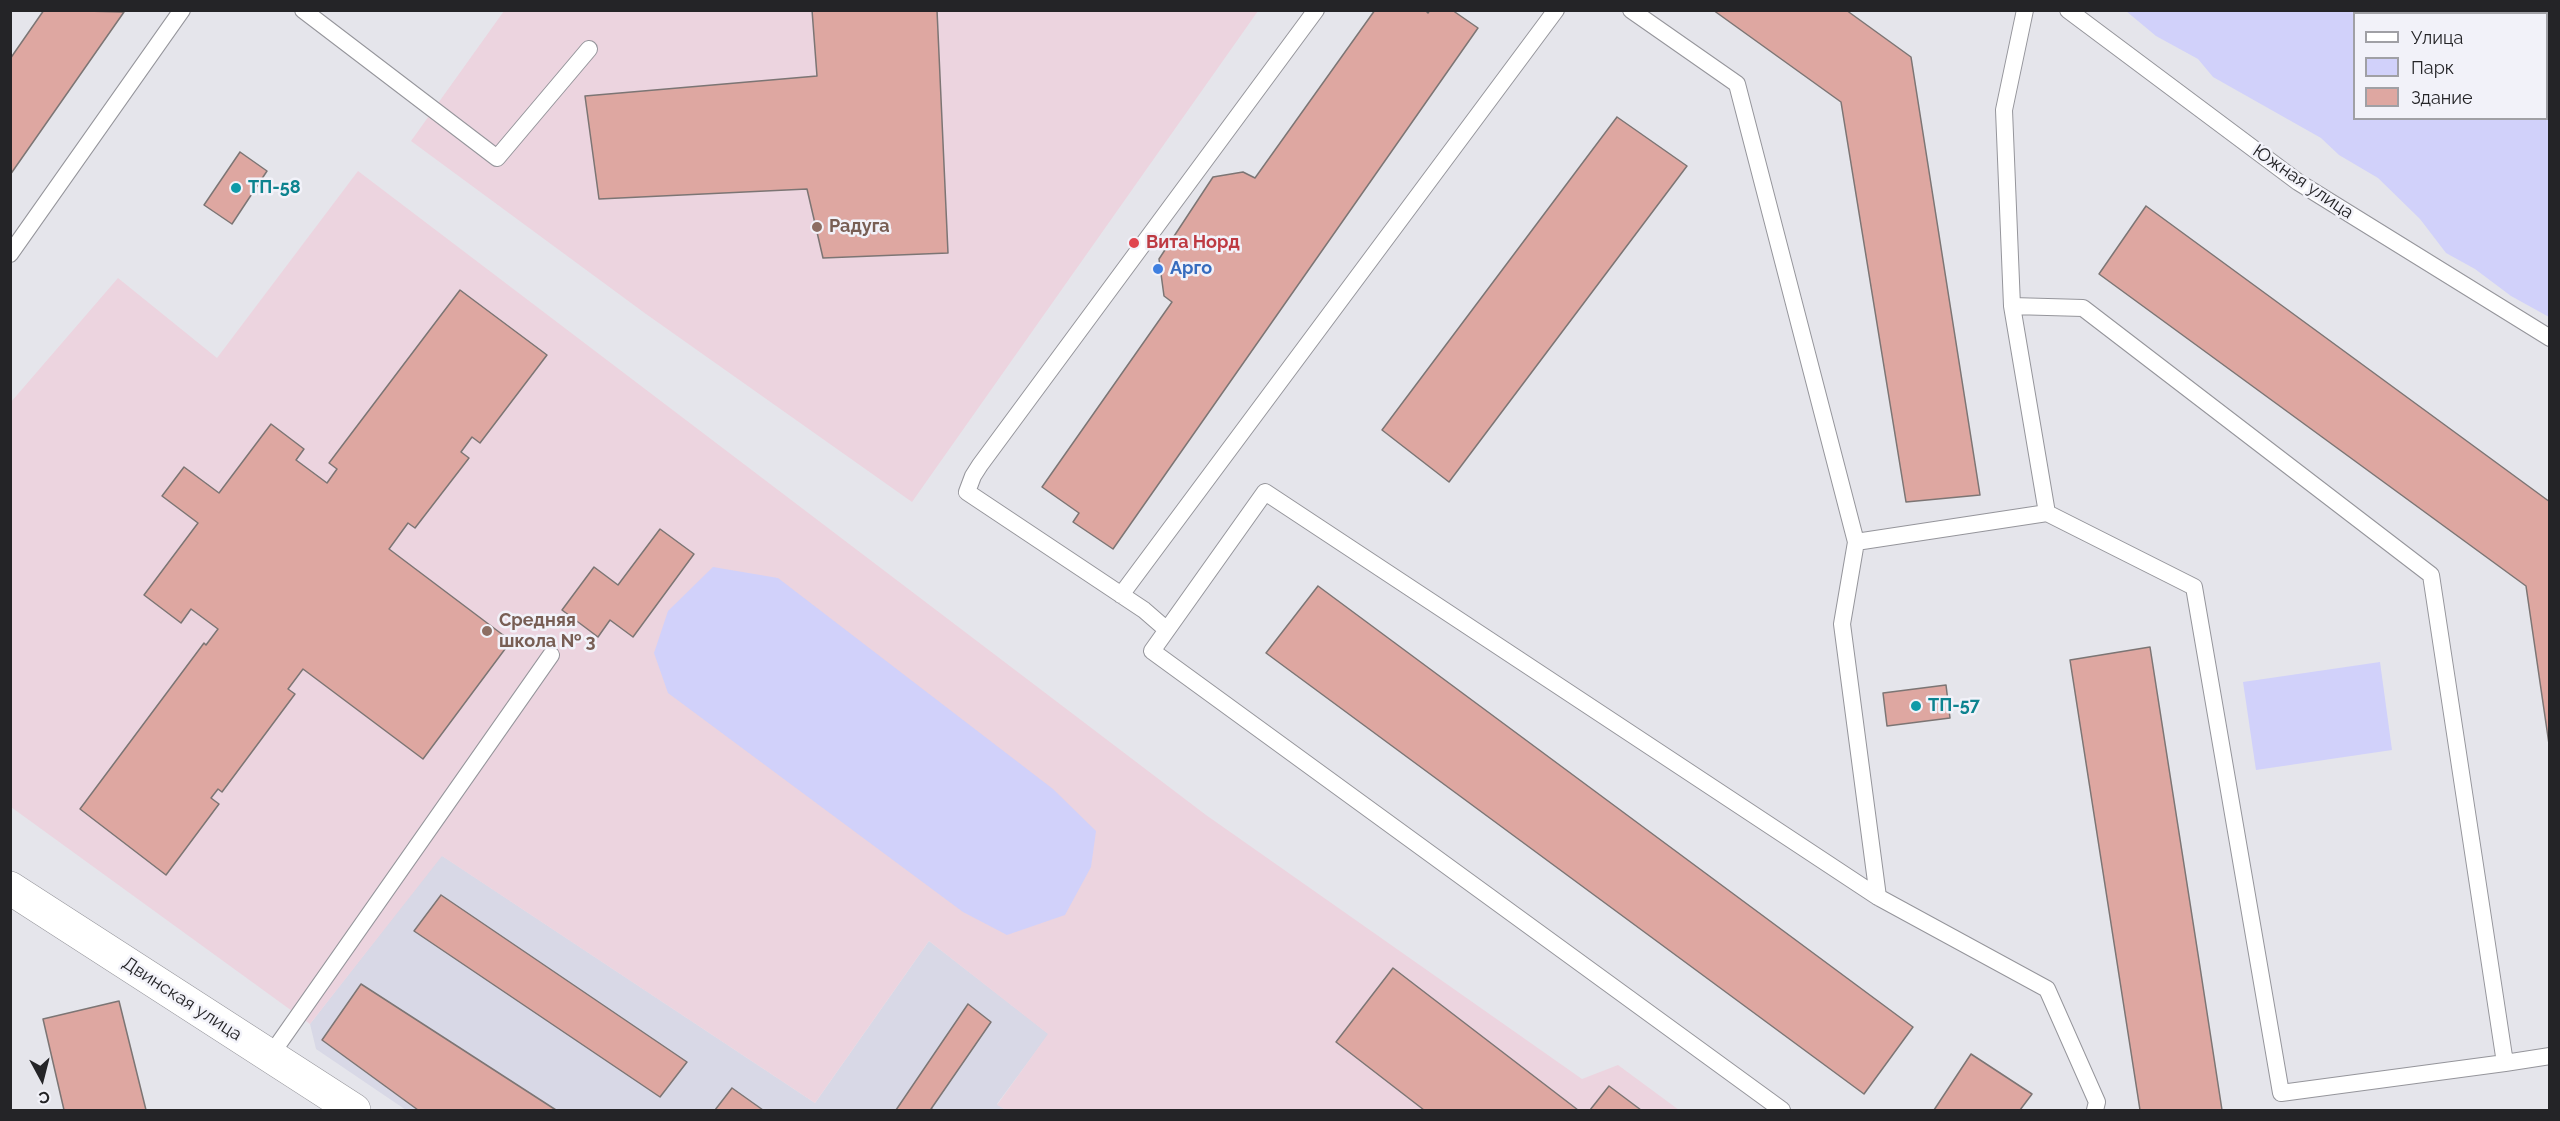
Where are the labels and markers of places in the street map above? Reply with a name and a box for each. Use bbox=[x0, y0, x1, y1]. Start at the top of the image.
place label: ТП-58 bbox=[248, 177, 301, 199]
marker: ТП-58 bbox=[229, 181, 243, 195]
place label: Радуга bbox=[829, 216, 890, 238]
marker: Радуга bbox=[810, 220, 824, 234]
place label: Вита Норд bbox=[1146, 232, 1240, 254]
marker: Вита Норд bbox=[1127, 236, 1141, 250]
place label: Арго bbox=[1170, 258, 1212, 280]
marker: Арго bbox=[1151, 262, 1165, 276]
place label: Средняя школа № 3 bbox=[499, 610, 596, 652]
marker: Средняя школа № 3 bbox=[480, 624, 494, 638]
place label: ТП-57 bbox=[1928, 695, 1980, 717]
marker: ТП-57 bbox=[1909, 699, 1923, 713]

